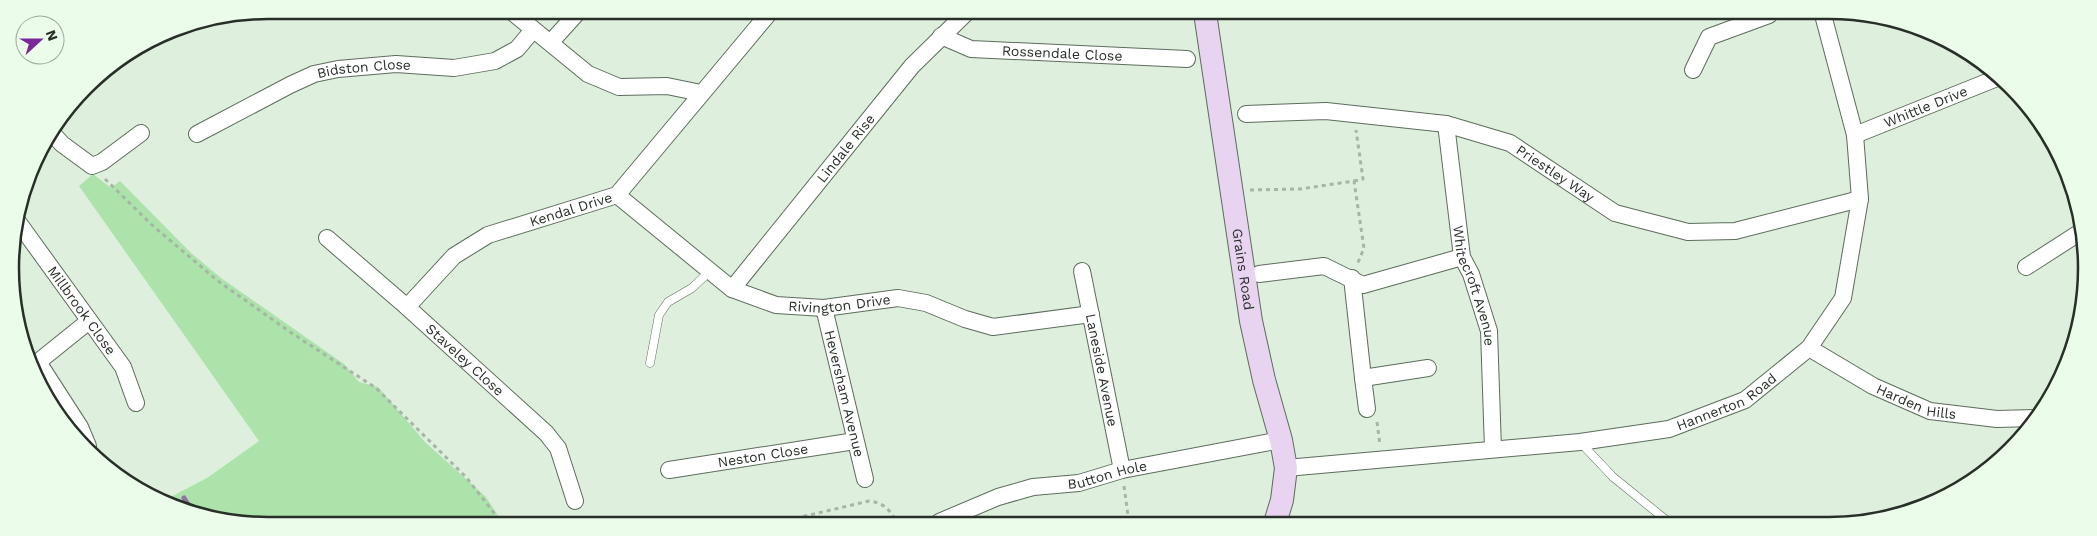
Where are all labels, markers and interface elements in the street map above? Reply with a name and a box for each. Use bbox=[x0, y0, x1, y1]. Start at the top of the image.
north arrow bbox=[15, 15, 65, 65]
text: N bbox=[43, 28, 61, 43]
street label: Rossendale Close bbox=[1002, 42, 1123, 64]
street label: Bidston Close bbox=[315, 56, 412, 81]
street label: Whittle Drive bbox=[1881, 83, 1970, 131]
street label: Lindale Rise bbox=[813, 111, 878, 186]
street label: Priestley Way bbox=[1513, 141, 1598, 205]
street label: Kendal Drive bbox=[528, 189, 614, 230]
street label: Whitecroft Avenue bbox=[1450, 224, 1498, 346]
street label: Grains Road bbox=[1229, 227, 1257, 311]
street label: Millbrook Close bbox=[44, 263, 119, 358]
street label: Rivington Drive bbox=[788, 291, 891, 316]
street label: Laneside Avenue bbox=[1083, 312, 1121, 428]
street label: Staveley Close bbox=[423, 320, 507, 399]
street label: Heversham Avenue bbox=[822, 329, 867, 459]
street label: Hannerton Road bbox=[1674, 370, 1780, 433]
street label: Harden Hills bbox=[1874, 381, 1957, 422]
street label: Neston Close bbox=[717, 440, 809, 470]
street label: Button Hole bbox=[1067, 457, 1148, 492]

